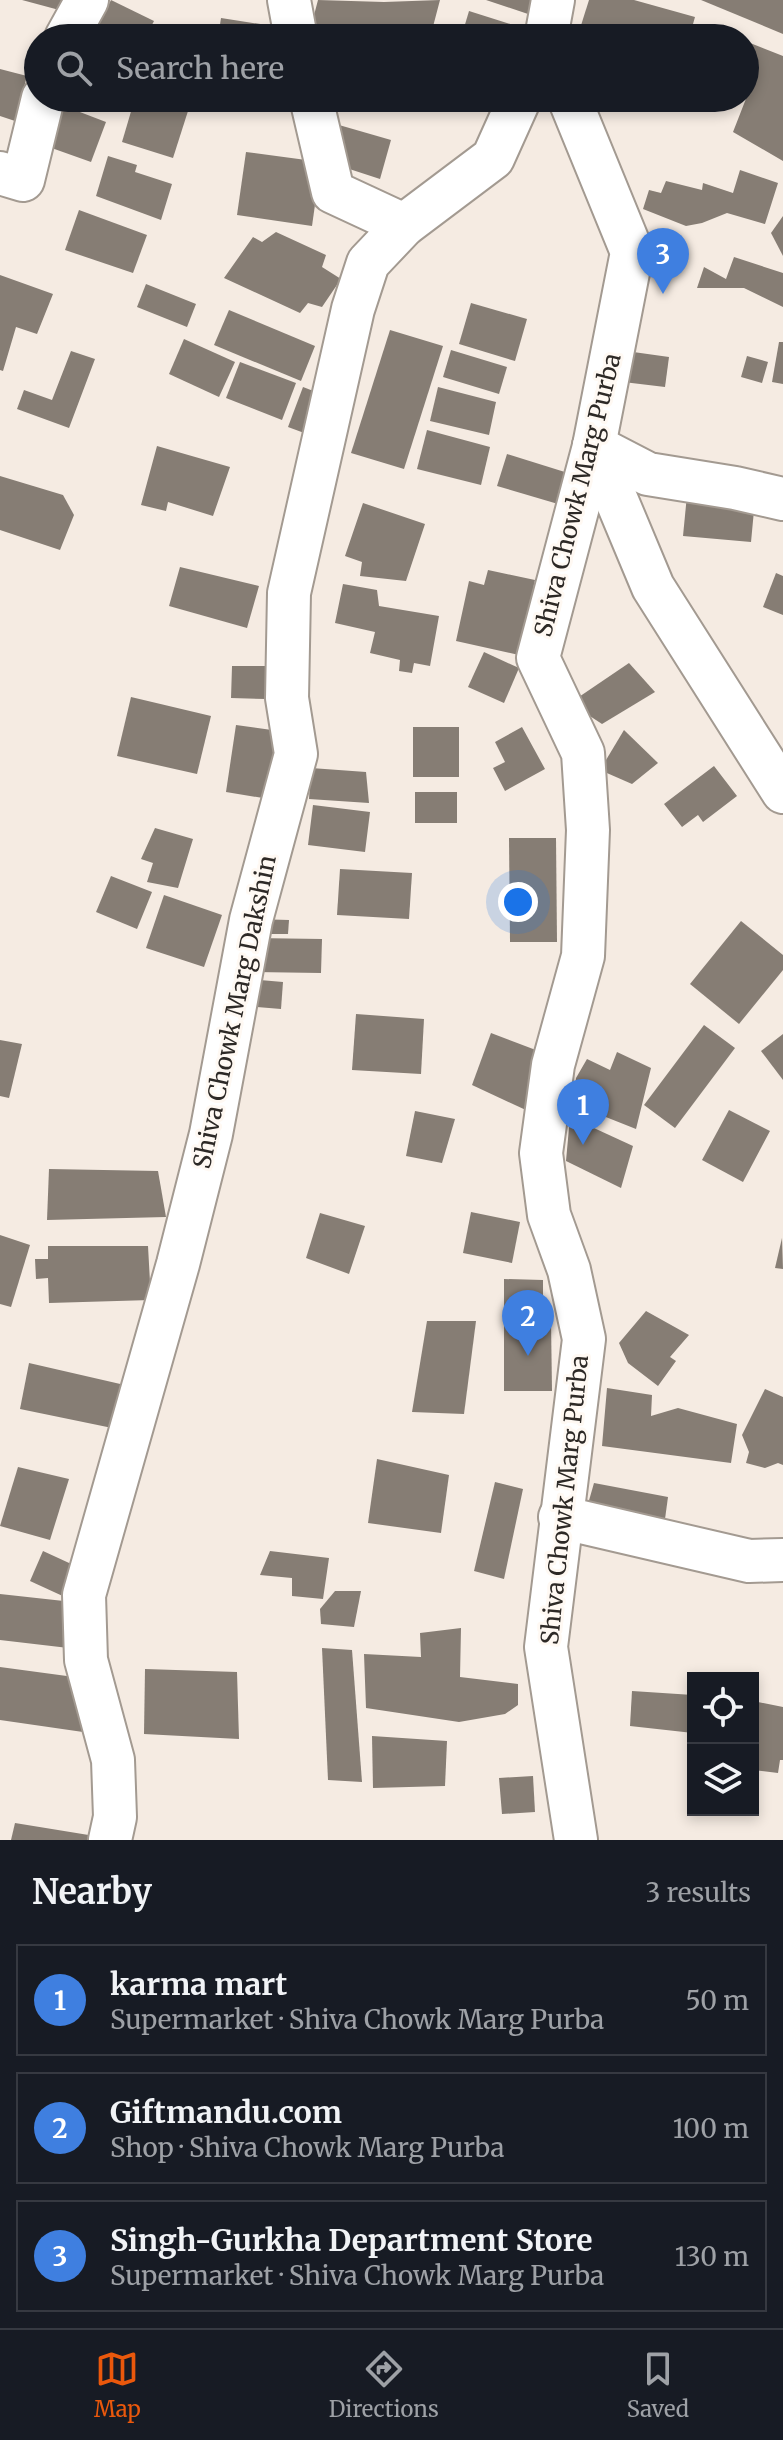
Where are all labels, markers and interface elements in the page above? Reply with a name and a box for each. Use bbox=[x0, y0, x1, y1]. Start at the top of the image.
search box bbox=[24, 24, 759, 112]
icon: search bbox=[52, 46, 96, 90]
text: Search here bbox=[116, 49, 284, 87]
pin: 3 bbox=[637, 228, 689, 294]
street label: Shiva Chowk Marg Purba bbox=[527, 350, 628, 640]
street label: Shiva Chowk Marg Dakshin bbox=[186, 852, 283, 1172]
your location bbox=[498, 882, 538, 922]
pin: 1 bbox=[557, 1079, 609, 1145]
pin: 2 bbox=[502, 1290, 554, 1356]
street label: Shiva Chowk Marg Purba bbox=[534, 1353, 595, 1646]
map controls bbox=[687, 1672, 759, 1816]
button: locate bbox=[687, 1672, 759, 1744]
button: layers bbox=[687, 1744, 759, 1816]
text: Nearby bbox=[32, 1871, 152, 1913]
text: 3 results bbox=[646, 1876, 751, 1909]
text: karma mart bbox=[110, 1965, 287, 2003]
text: 1 bbox=[54, 1984, 66, 2017]
text: 50 m bbox=[685, 1984, 749, 2017]
text: Supermarket · Shiva Chowk Marg Purba bbox=[110, 2003, 604, 2036]
text: Giftmandu.com bbox=[110, 2093, 342, 2131]
text: 2 bbox=[52, 2112, 68, 2145]
text: 100 m bbox=[673, 2112, 749, 2145]
text: Shop · Shiva Chowk Marg Purba bbox=[110, 2131, 504, 2164]
text: Singh-Gurkha Department Store bbox=[110, 2221, 592, 2259]
text: 3 bbox=[53, 2240, 67, 2273]
text: 130 m bbox=[675, 2240, 749, 2273]
text: Supermarket · Shiva Chowk Marg Purba bbox=[110, 2259, 604, 2292]
tab: Map bbox=[94, 2347, 141, 2423]
tab: Directions bbox=[329, 2347, 439, 2423]
tab: Saved bbox=[627, 2347, 689, 2423]

